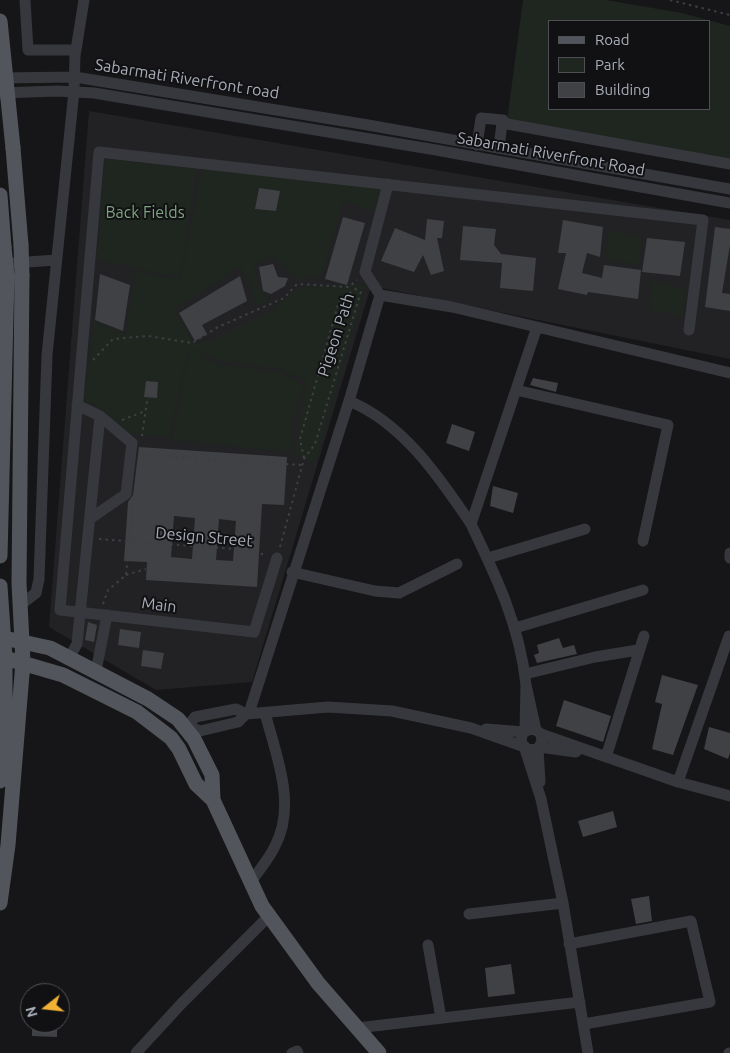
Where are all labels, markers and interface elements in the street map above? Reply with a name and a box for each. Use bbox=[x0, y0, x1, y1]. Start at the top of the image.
legend bbox=[548, 20, 710, 110]
text: Road bbox=[595, 31, 630, 48]
street label: Sabarmati Riverfront road bbox=[94, 55, 280, 103]
text: Park bbox=[595, 56, 625, 73]
text: Building bbox=[595, 81, 650, 98]
street label: Sabarmati Riverfront Road bbox=[456, 128, 646, 180]
park label: Back Fields bbox=[105, 203, 185, 223]
street label: Pigeon Path bbox=[313, 291, 359, 379]
street label: Design Street bbox=[155, 523, 253, 551]
street label: Main bbox=[140, 593, 178, 617]
north arrow bbox=[20, 983, 70, 1033]
text: N bbox=[22, 1005, 41, 1019]

